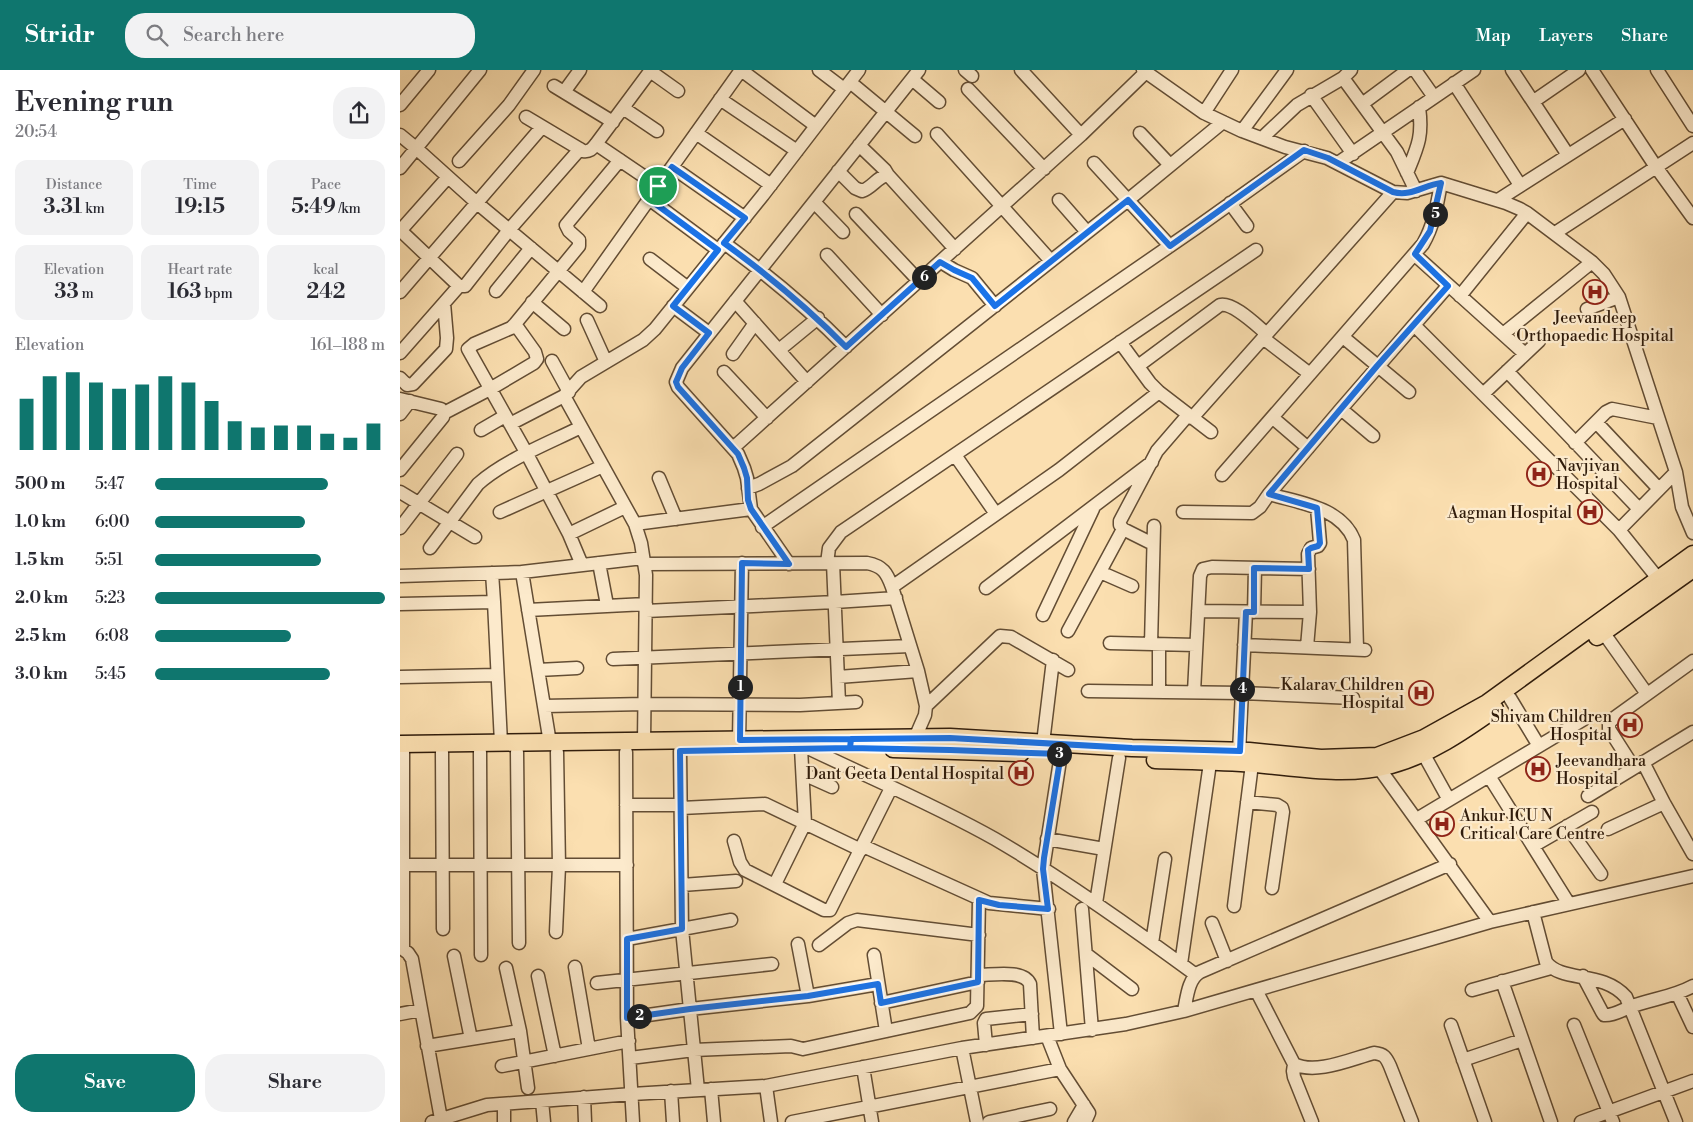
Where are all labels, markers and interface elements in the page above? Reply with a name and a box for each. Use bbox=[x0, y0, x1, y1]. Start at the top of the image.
search box bbox=[125, 13, 475, 58]
text: Stridr bbox=[25, 20, 95, 50]
icon: search bbox=[143, 21, 171, 49]
text: Search here bbox=[183, 23, 284, 47]
text: Map bbox=[1476, 24, 1511, 47]
text: Layers bbox=[1539, 24, 1593, 47]
text: Share bbox=[1621, 24, 1668, 47]
text: Evening run bbox=[15, 85, 174, 120]
button: share bbox=[333, 87, 385, 139]
text: 20:54 bbox=[15, 122, 57, 142]
pin bbox=[637, 165, 679, 207]
icon: arrive bbox=[644, 172, 672, 200]
text: Distance bbox=[46, 176, 102, 194]
text: Time bbox=[183, 176, 217, 194]
text: Pace bbox=[311, 176, 341, 194]
text: 3.31 bbox=[43, 194, 82, 220]
text: 19:15 bbox=[175, 194, 225, 220]
text: 5:49 bbox=[291, 194, 336, 220]
text: km bbox=[82, 200, 105, 218]
text: /km bbox=[336, 200, 361, 218]
pin: 5 bbox=[1422, 202, 1448, 226]
text: 5 bbox=[1431, 205, 1440, 223]
text: Elevation bbox=[44, 261, 104, 279]
text: Heart rate bbox=[168, 261, 232, 279]
text: kcal bbox=[313, 261, 339, 279]
pin: 6 bbox=[912, 264, 936, 290]
text: 6 bbox=[920, 268, 929, 286]
text: 33 bbox=[54, 279, 79, 305]
text: 163 bbox=[167, 279, 202, 305]
text: 242 bbox=[306, 279, 346, 305]
hospital icon: Jeevandeep Orthopaedic Hospital bbox=[1582, 279, 1608, 305]
text: m bbox=[79, 285, 94, 303]
text: bpm bbox=[202, 285, 233, 303]
place label: Jeevandeep Orthopaedic Hospital bbox=[1516, 308, 1674, 346]
text: Elevation bbox=[15, 335, 84, 355]
text: 161–188 m bbox=[310, 335, 385, 355]
place label: Navjivan Hospital bbox=[1556, 456, 1620, 494]
hospital icon: Navjivan Hospital bbox=[1526, 461, 1552, 487]
text: 500 m bbox=[15, 474, 65, 494]
text: 5:47 bbox=[95, 474, 124, 494]
hospital icon: Aagman Hospital bbox=[1577, 499, 1603, 525]
place label: Aagman Hospital bbox=[1446, 503, 1572, 523]
text: 1.0 km bbox=[15, 512, 66, 532]
text: 6:00 bbox=[95, 512, 130, 532]
text: 1.5 km bbox=[15, 550, 64, 570]
text: 5:51 bbox=[95, 550, 123, 570]
text: 2.0 km bbox=[15, 588, 68, 608]
text: 5:23 bbox=[95, 588, 125, 608]
text: 2.5 km bbox=[15, 626, 66, 646]
text: 6:08 bbox=[95, 626, 129, 646]
text: 3.0 km bbox=[15, 664, 68, 684]
text: 5:45 bbox=[95, 664, 126, 684]
pin: 1 bbox=[728, 674, 752, 700]
place label: Kalarav Children Hospital bbox=[1281, 675, 1404, 713]
pin: 4 bbox=[1230, 676, 1254, 702]
text: 1 bbox=[737, 678, 744, 696]
text: 4 bbox=[1238, 680, 1247, 698]
hospital icon: Kalarav Children Hospital bbox=[1408, 680, 1434, 706]
place label: Shivam Children Hospital bbox=[1491, 707, 1612, 745]
hospital icon: Shivam Children Hospital bbox=[1617, 712, 1643, 738]
pin: 3 bbox=[1046, 742, 1072, 766]
text: 3 bbox=[1055, 745, 1064, 763]
place label: Jeevandhara Hospital bbox=[1555, 751, 1647, 789]
hospital icon: Jeevandhara Hospital bbox=[1525, 756, 1551, 782]
hospital icon: Dant Geeta Dental Hospital bbox=[1008, 760, 1034, 786]
place label: Dant Geeta Dental Hospital bbox=[806, 764, 1004, 784]
place label: Ankur ICU N Critical Care Centre bbox=[1459, 806, 1605, 844]
hospital icon: Ankur ICU N Critical Care Centre bbox=[1429, 811, 1455, 837]
pin: 2 bbox=[626, 1004, 652, 1028]
text: 2 bbox=[635, 1007, 644, 1025]
button: Save bbox=[15, 1054, 195, 1112]
button: Share bbox=[205, 1054, 385, 1112]

